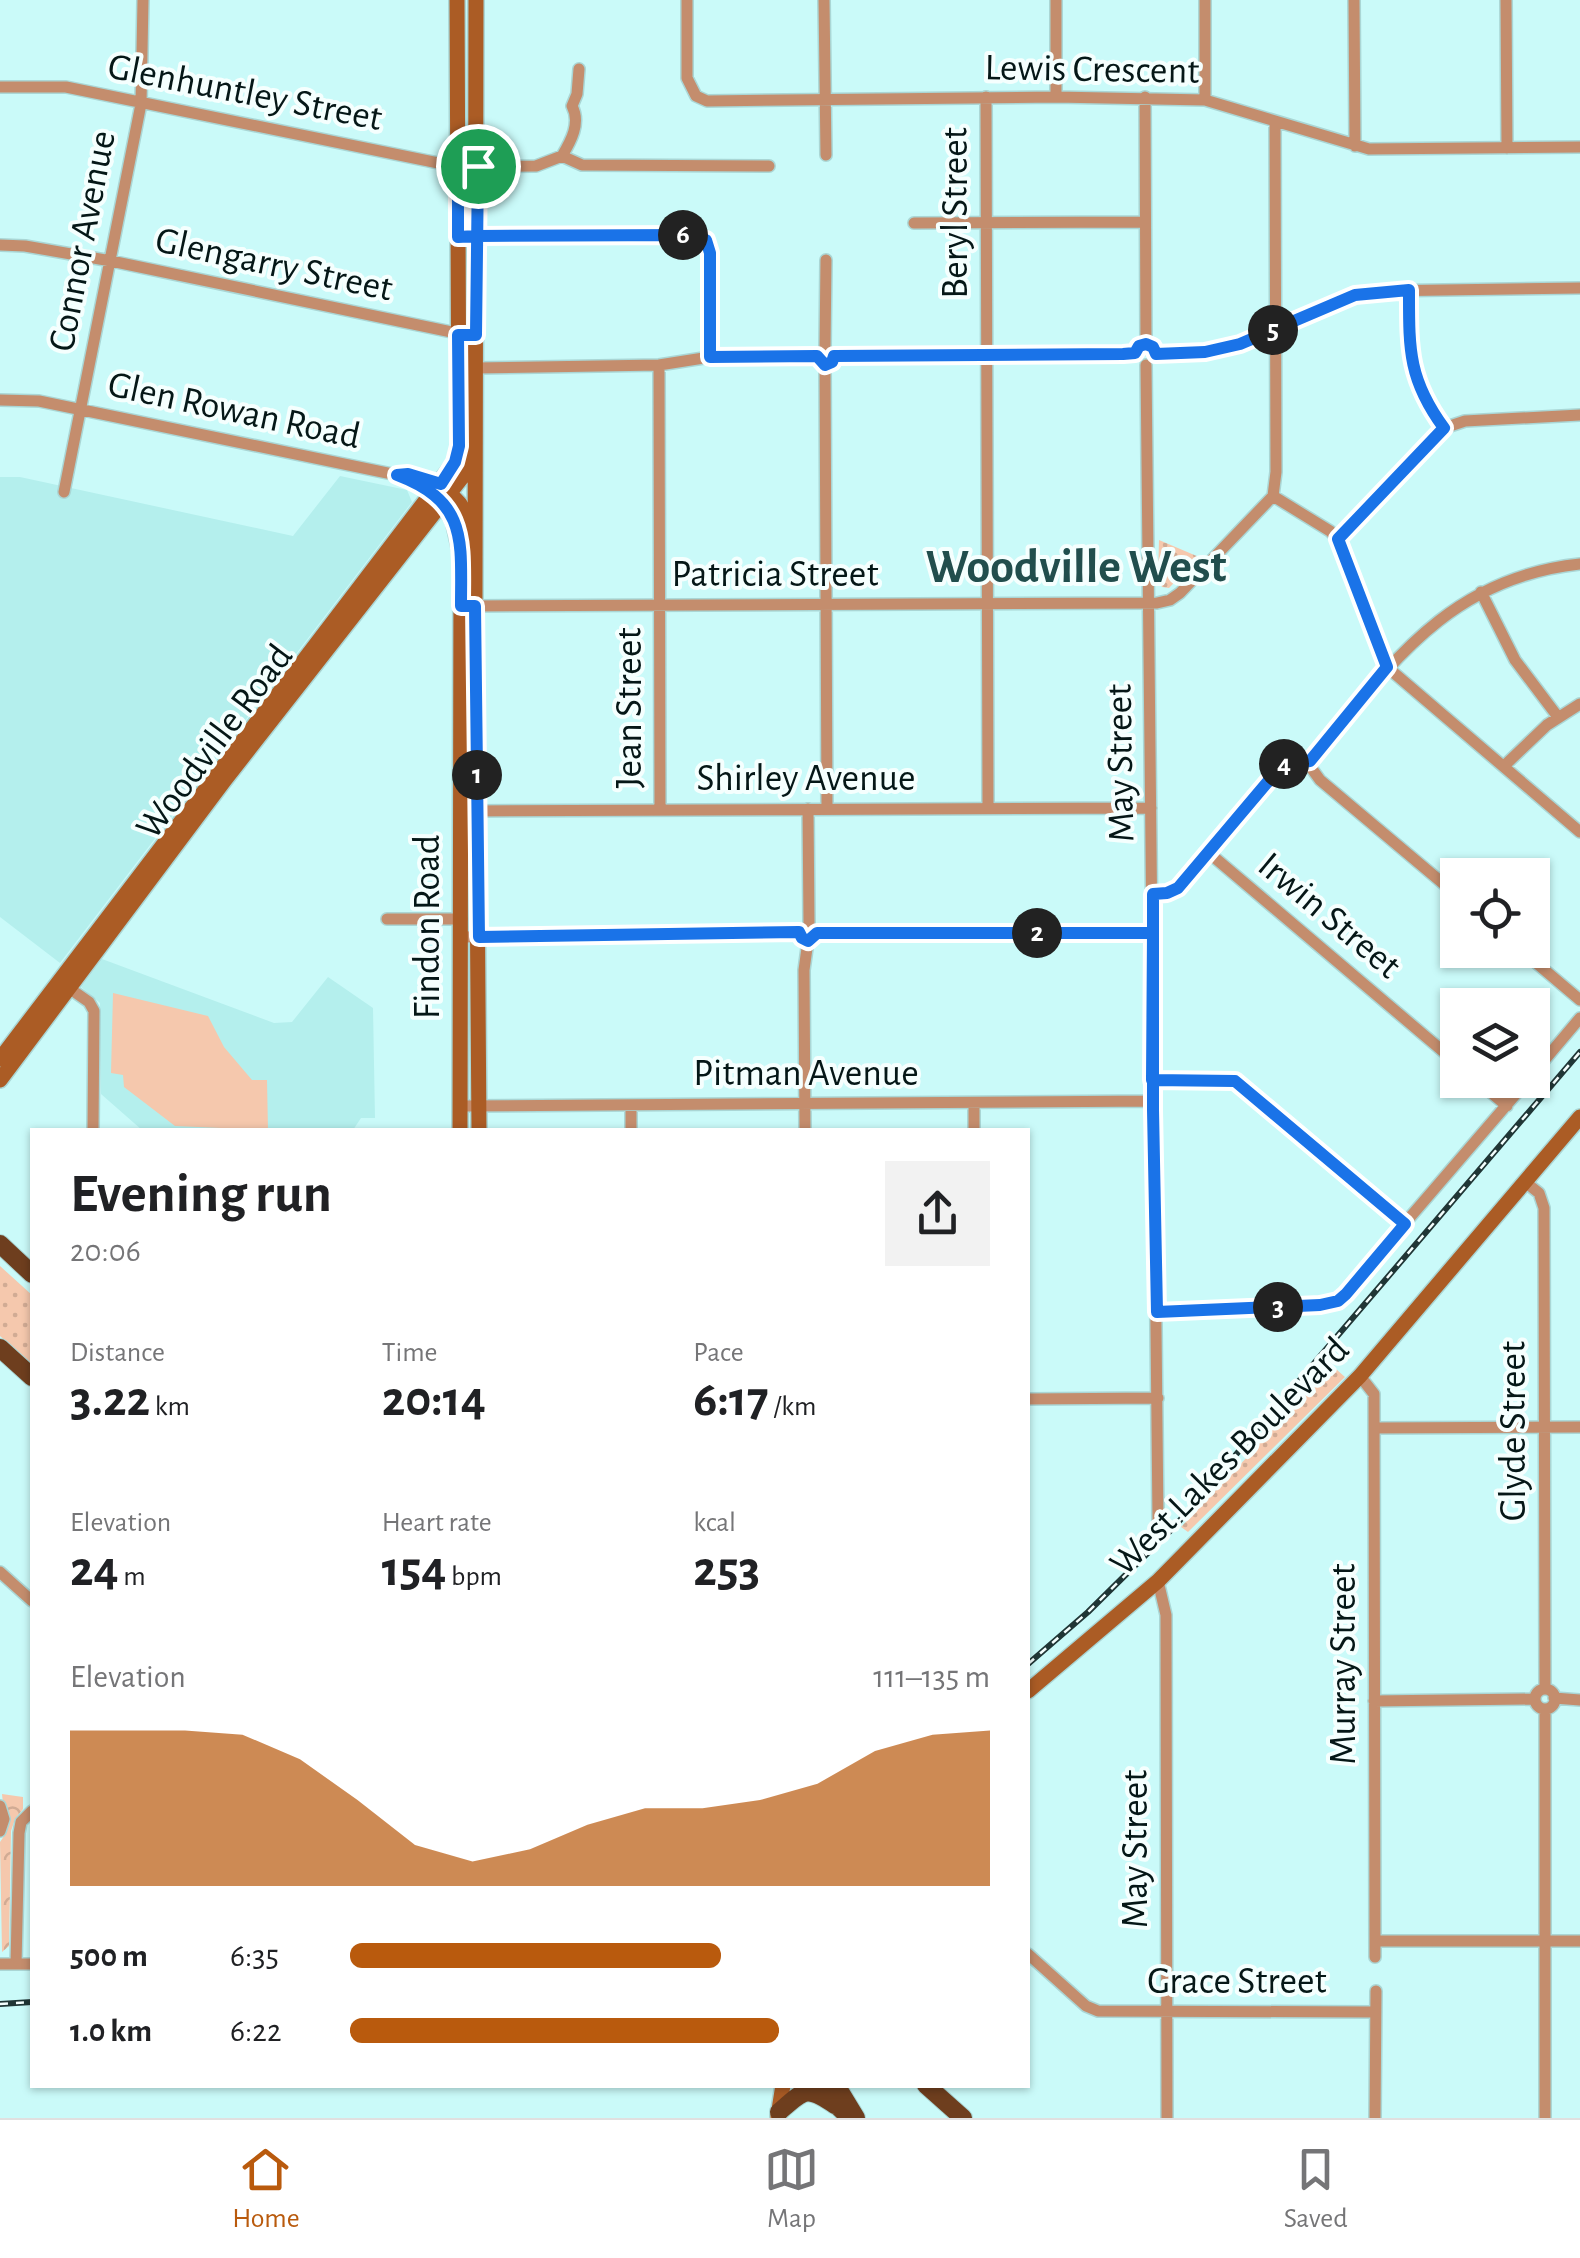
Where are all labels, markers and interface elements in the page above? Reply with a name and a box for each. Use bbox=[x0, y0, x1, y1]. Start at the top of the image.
street label: Glenhuntley Street bbox=[105, 48, 385, 138]
street label: Lewis Crescent bbox=[984, 49, 1200, 91]
pin bbox=[436, 124, 521, 209]
street label: Beryl Street bbox=[937, 127, 975, 299]
street label: Connor Avenue bbox=[43, 128, 123, 354]
icon: arrive bbox=[451, 139, 506, 194]
pin: 6 bbox=[658, 210, 708, 260]
street label: Glengarry Street bbox=[152, 221, 396, 309]
text: 6 bbox=[676, 221, 690, 249]
pin: 5 bbox=[1248, 305, 1298, 355]
text: 5 bbox=[1267, 316, 1279, 344]
street label: Glen Rowan Road bbox=[105, 366, 363, 456]
district label: Woodville West bbox=[925, 544, 1227, 592]
street label: Patricia Street bbox=[671, 556, 879, 594]
street label: Jean Street bbox=[611, 627, 649, 789]
street label: Woodville Road bbox=[130, 638, 300, 846]
street label: May Street bbox=[1101, 683, 1141, 843]
pin: 4 bbox=[1259, 739, 1309, 789]
pin: 1 bbox=[452, 750, 502, 800]
text: 4 bbox=[1277, 750, 1291, 778]
street label: Shirley Avenue bbox=[697, 760, 916, 798]
text: 1 bbox=[472, 761, 482, 789]
street label: Findon Road bbox=[409, 835, 447, 1019]
street label: Irwin Street bbox=[1251, 846, 1407, 986]
map controls bbox=[1440, 858, 1550, 1098]
button: locate bbox=[1440, 858, 1550, 968]
pin: 2 bbox=[1012, 908, 1062, 958]
text: 2 bbox=[1030, 919, 1044, 947]
button: layers bbox=[1440, 988, 1550, 1098]
street label: Pitman Avenue bbox=[693, 1055, 919, 1093]
button: share bbox=[885, 1161, 990, 1266]
text: Evening run bbox=[70, 1167, 332, 1222]
text: 20:06 bbox=[70, 1235, 141, 1267]
pin: 3 bbox=[1253, 1282, 1303, 1332]
text: 3 bbox=[1272, 1293, 1284, 1321]
street label: West Lakes Boulevard bbox=[1104, 1331, 1356, 1583]
text: Distance bbox=[70, 1339, 165, 1367]
text: Time bbox=[382, 1339, 437, 1367]
text: Pace bbox=[693, 1339, 744, 1367]
street label: Glyde Street bbox=[1495, 1341, 1533, 1521]
text: 3.22 bbox=[70, 1375, 150, 1425]
text: 20:14 bbox=[382, 1375, 486, 1425]
text: 6:17 bbox=[693, 1375, 769, 1425]
text: km bbox=[150, 1393, 190, 1421]
text: /km bbox=[769, 1393, 816, 1421]
text: Elevation bbox=[70, 1509, 171, 1537]
text: Heart rate bbox=[382, 1509, 492, 1537]
text: kcal bbox=[693, 1509, 736, 1537]
text: 24 bbox=[70, 1545, 119, 1595]
text: 154 bbox=[382, 1545, 446, 1595]
text: 253 bbox=[693, 1545, 760, 1595]
text: m bbox=[119, 1563, 146, 1591]
text: bpm bbox=[446, 1563, 502, 1591]
street label: Murray Street bbox=[1325, 1563, 1363, 1765]
text: Elevation bbox=[70, 1661, 186, 1693]
text: 111–135 m bbox=[873, 1661, 990, 1693]
street label: May Street bbox=[1117, 1770, 1155, 1928]
text: 500 m bbox=[70, 1940, 148, 1972]
text: 6:35 bbox=[230, 1940, 279, 1972]
street label: Grace Street bbox=[1147, 1963, 1327, 2001]
text: 1.0 km bbox=[70, 2015, 152, 2047]
text: 6:22 bbox=[230, 2015, 282, 2047]
tab: Home bbox=[232, 2142, 300, 2236]
tab: Map bbox=[764, 2142, 819, 2236]
tab: Saved bbox=[1284, 2142, 1348, 2236]

